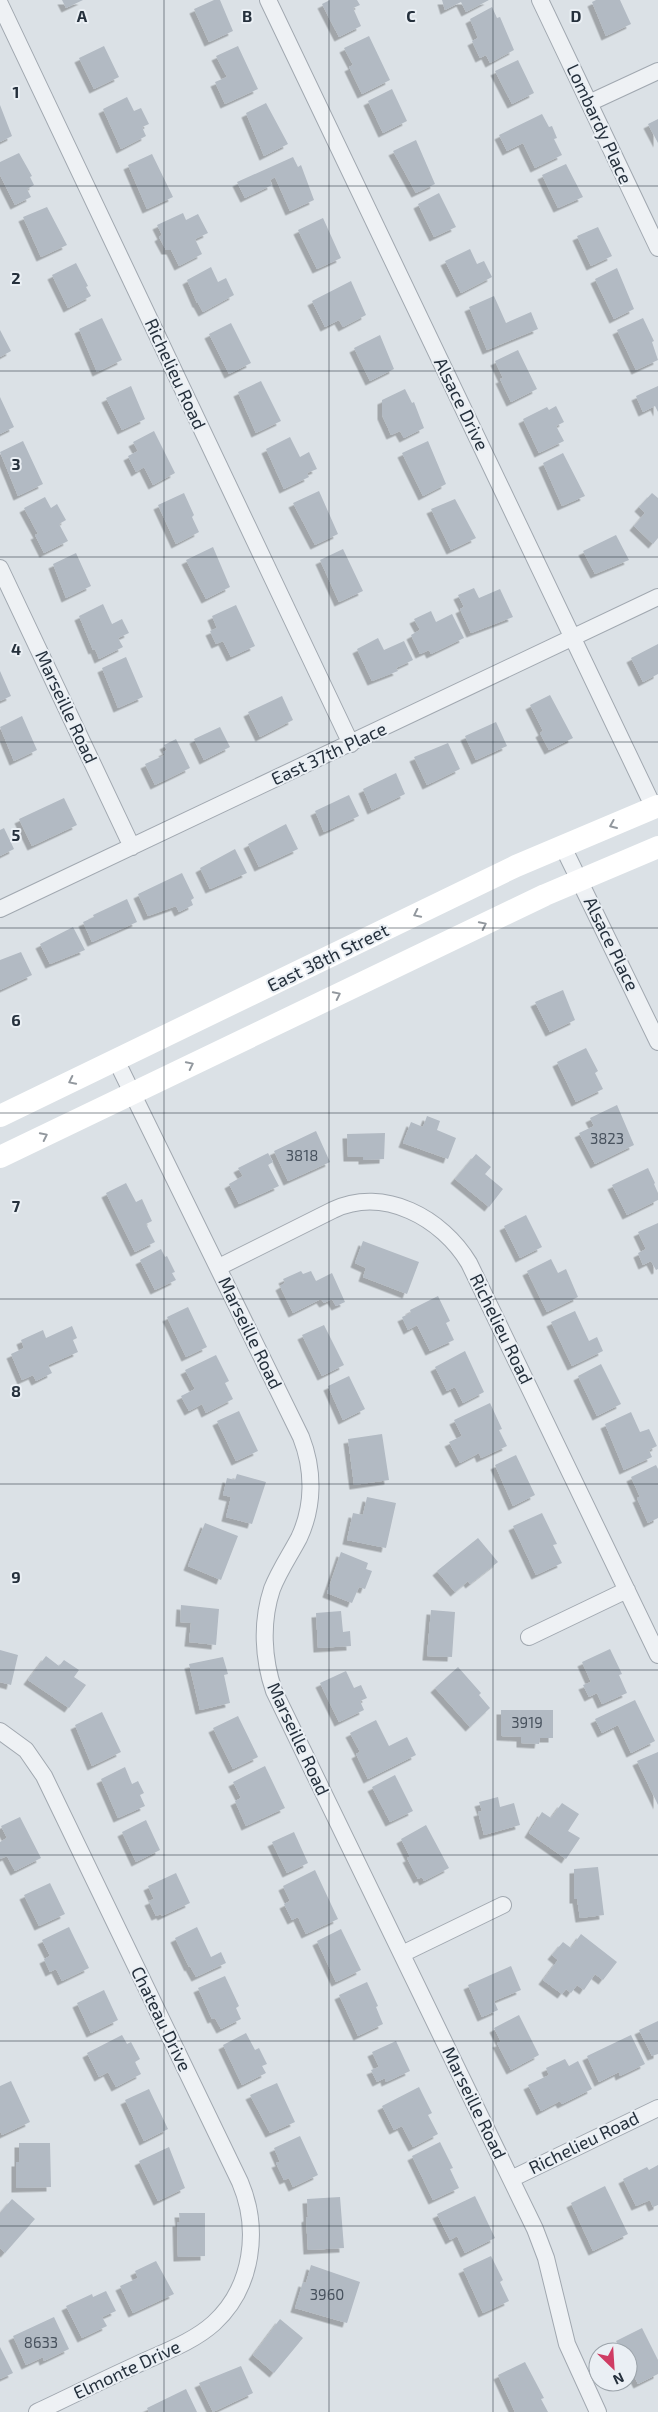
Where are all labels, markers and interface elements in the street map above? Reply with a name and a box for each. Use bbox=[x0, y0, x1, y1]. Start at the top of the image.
text: A bbox=[77, 6, 88, 25]
text: B bbox=[242, 6, 252, 25]
text: C bbox=[406, 6, 416, 25]
text: D bbox=[571, 6, 582, 25]
street label: Lombardy Place bbox=[562, 60, 637, 187]
text: 1 bbox=[13, 82, 19, 101]
text: 2 bbox=[11, 268, 21, 287]
street label: Richelieu Road bbox=[141, 315, 211, 432]
street label: Alsace Drive bbox=[430, 354, 494, 454]
text: 3 bbox=[11, 454, 21, 473]
text: 4 bbox=[11, 639, 21, 658]
street label: Marseille Road bbox=[31, 647, 103, 767]
street label: East 37th Place bbox=[267, 717, 390, 789]
one-way arrow bbox=[609, 819, 618, 830]
text: 5 bbox=[12, 825, 21, 844]
street label: Alsace Place bbox=[580, 893, 644, 994]
one-way arrow bbox=[414, 908, 423, 918]
street label: East 38th Street bbox=[263, 918, 392, 996]
one-way arrow bbox=[478, 921, 487, 931]
one-way arrow bbox=[332, 991, 341, 1001]
text: 6 bbox=[11, 1010, 21, 1029]
one-way arrow bbox=[185, 1061, 194, 1072]
one-way arrow bbox=[68, 1075, 77, 1085]
house number: 3823 bbox=[590, 1129, 624, 1147]
one-way arrow bbox=[39, 1132, 48, 1142]
house number: 3818 bbox=[286, 1146, 318, 1164]
text: 7 bbox=[12, 1196, 21, 1215]
street label: Richelieu Road bbox=[466, 1270, 538, 1387]
street label: Marseille Road bbox=[214, 1273, 288, 1392]
text: 8 bbox=[11, 1381, 21, 1400]
text: 9 bbox=[11, 1567, 21, 1586]
street label: Marseille Road bbox=[263, 1679, 335, 1799]
house number: 3919 bbox=[511, 1713, 543, 1731]
street label: Chateau Drive bbox=[127, 1963, 197, 2075]
street label: Marseille Road bbox=[438, 2043, 512, 2162]
street label: Richelieu Road bbox=[525, 2106, 642, 2178]
house number: 3960 bbox=[310, 2285, 344, 2303]
house number: 8633 bbox=[24, 2333, 58, 2351]
street label: Elmonte Drive bbox=[70, 2335, 183, 2403]
north arrow bbox=[588, 2342, 638, 2392]
text: N bbox=[611, 2369, 627, 2389]

